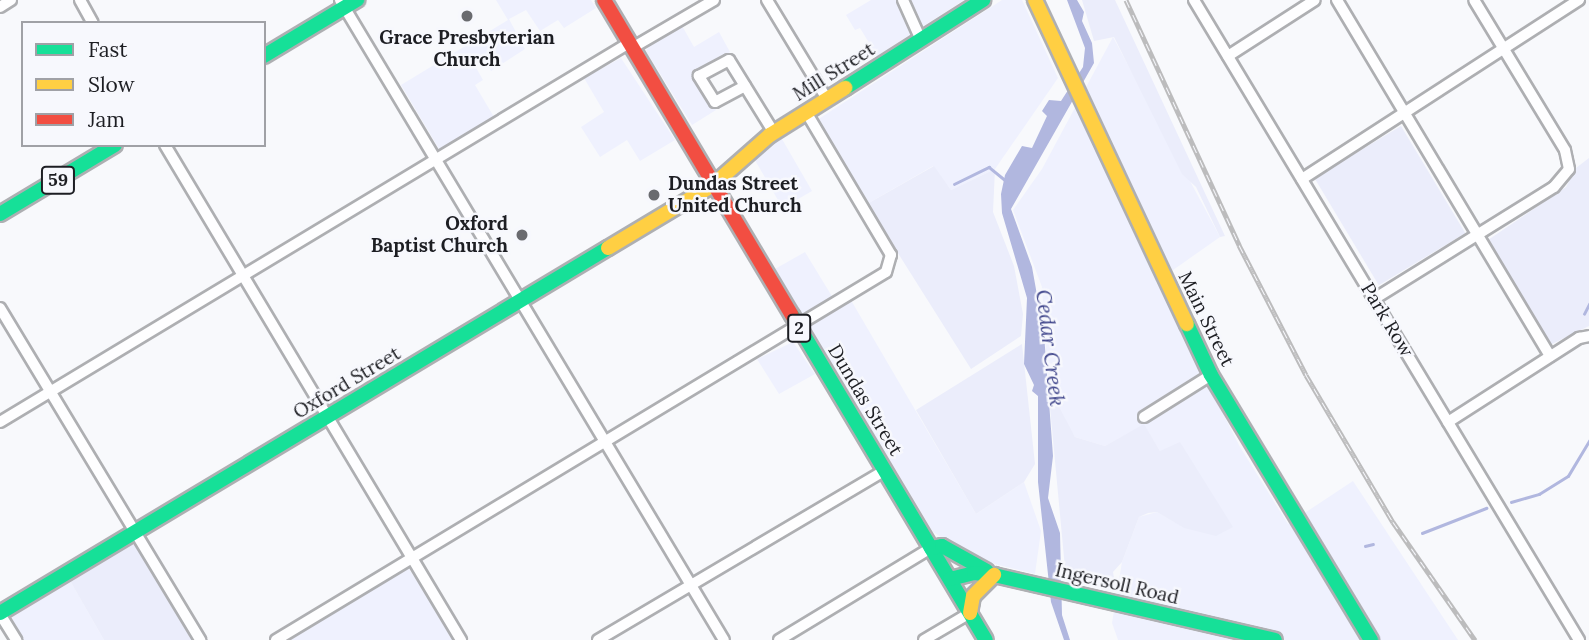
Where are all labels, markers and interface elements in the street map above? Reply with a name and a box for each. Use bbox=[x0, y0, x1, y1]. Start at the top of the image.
marker: Grace Presbyterian Church bbox=[459, 8, 475, 24]
legend bbox=[21, 21, 266, 147]
place label: Grace Presbyterian Church bbox=[379, 27, 555, 71]
text: Fast bbox=[88, 36, 127, 63]
street label: Mill Street bbox=[789, 38, 879, 106]
text: Slow bbox=[88, 71, 135, 98]
text: Jam bbox=[88, 106, 125, 133]
road number: 59 bbox=[41, 166, 76, 195]
place label: Dundas Street United Church bbox=[668, 173, 802, 217]
marker: Dundas Street United Church bbox=[646, 187, 662, 203]
place label: Oxford Baptist Church bbox=[371, 213, 508, 257]
marker: Oxford Baptist Church bbox=[514, 227, 530, 243]
street label: Main Street bbox=[1173, 268, 1239, 370]
street label: Park Row bbox=[1356, 279, 1418, 361]
water label: Cedar Creek bbox=[1030, 288, 1070, 408]
road number: 2 bbox=[787, 314, 811, 342]
street label: Dundas Street bbox=[823, 340, 907, 460]
street label: Oxford Street bbox=[289, 342, 405, 424]
street label: Ingersoll Road bbox=[1053, 559, 1181, 609]

